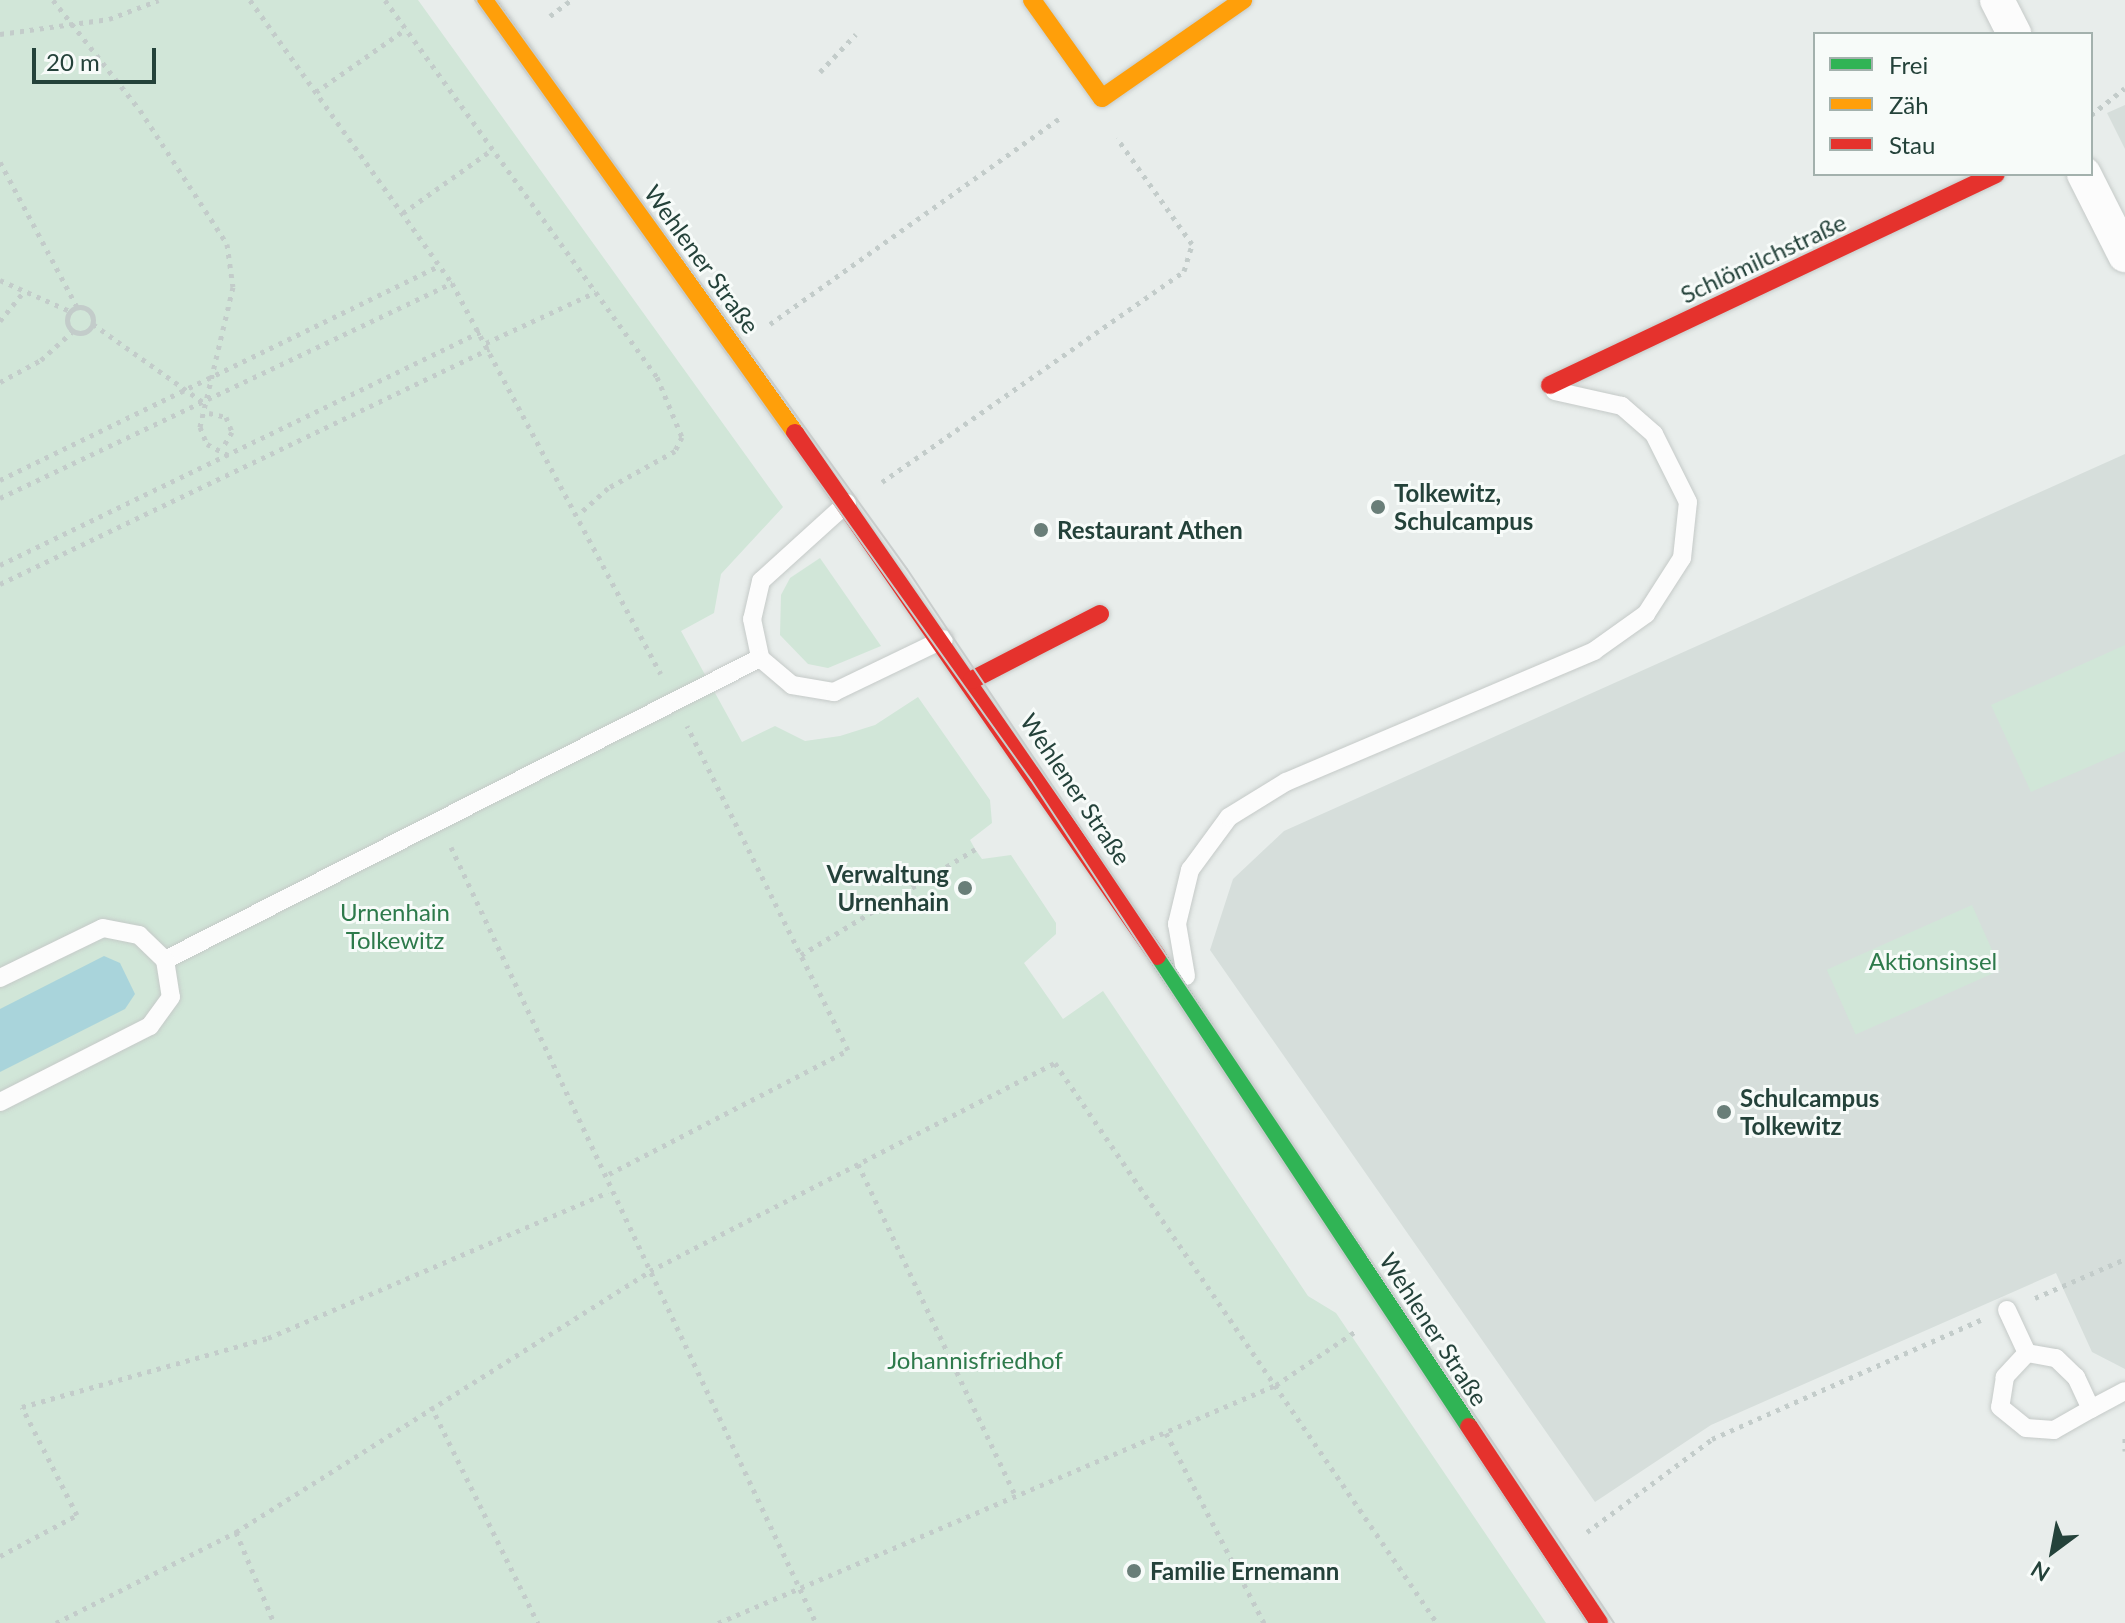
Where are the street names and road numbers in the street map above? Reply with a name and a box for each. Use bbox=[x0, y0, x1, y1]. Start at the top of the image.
street label: Wehlener Straße bbox=[638, 179, 766, 339]
street label: Schlömilchstraße bbox=[1676, 207, 1850, 309]
street label: Wehlener Straße bbox=[1015, 708, 1137, 870]
street label: Wehlener Straße bbox=[1374, 1247, 1494, 1411]

